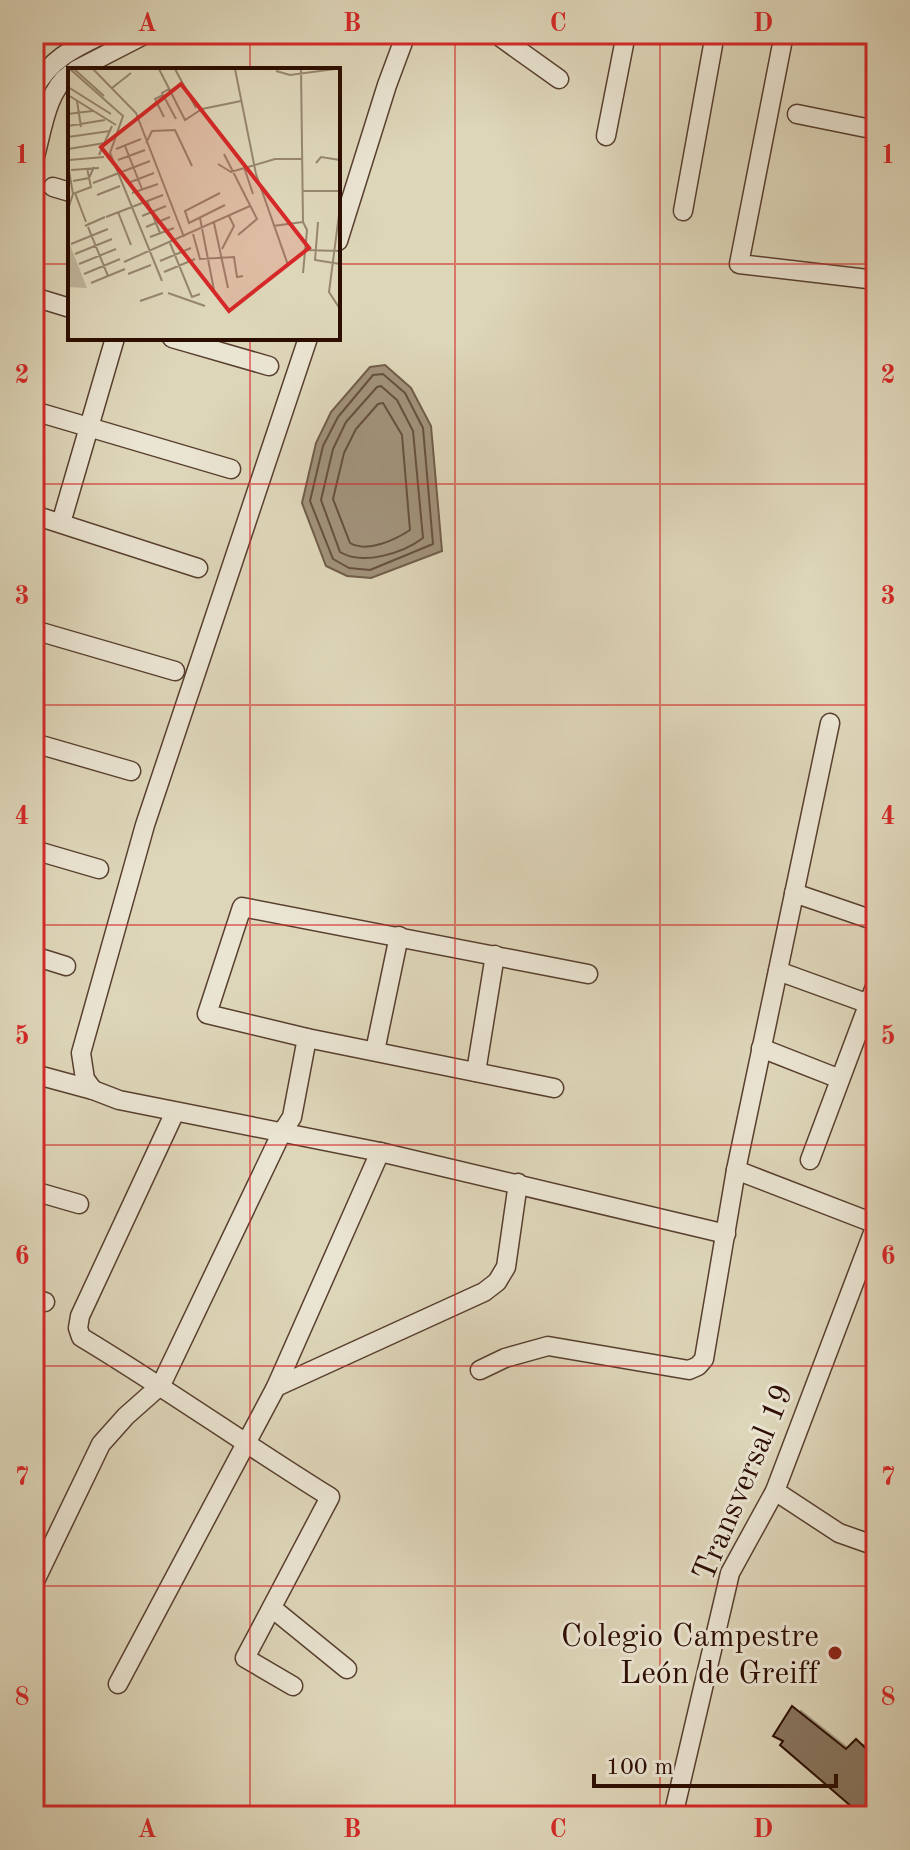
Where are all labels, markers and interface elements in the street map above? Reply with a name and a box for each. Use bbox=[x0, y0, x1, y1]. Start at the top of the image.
text: A bbox=[137, 11, 157, 37]
text: B bbox=[343, 11, 361, 37]
text: C bbox=[549, 11, 567, 37]
text: D bbox=[753, 11, 773, 37]
inset map bbox=[68, 68, 340, 340]
text: 1 bbox=[14, 143, 30, 169]
text: 1 bbox=[880, 143, 896, 169]
text: 2 bbox=[14, 363, 30, 389]
text: 2 bbox=[880, 363, 896, 389]
text: 3 bbox=[14, 584, 30, 610]
text: 3 bbox=[880, 584, 896, 610]
text: 4 bbox=[14, 804, 30, 830]
text: 4 bbox=[880, 804, 896, 830]
text: 5 bbox=[14, 1024, 30, 1050]
text: 5 bbox=[880, 1024, 896, 1050]
text: 6 bbox=[14, 1244, 30, 1270]
text: 6 bbox=[880, 1244, 896, 1270]
street label: Transversal 19 bbox=[689, 1380, 801, 1586]
text: 7 bbox=[14, 1465, 30, 1491]
text: 7 bbox=[880, 1465, 896, 1491]
place label: Colegio Campestre León de Greiff bbox=[561, 1622, 820, 1691]
marker: Colegio Campestre León de Greiff bbox=[826, 1644, 844, 1662]
text: 8 bbox=[14, 1685, 30, 1711]
text: 8 bbox=[880, 1685, 896, 1711]
scale bar bbox=[594, 1738, 836, 1788]
text: 100 m bbox=[606, 1756, 674, 1780]
text: A bbox=[137, 1817, 157, 1843]
text: B bbox=[343, 1817, 361, 1843]
text: C bbox=[549, 1817, 567, 1843]
text: D bbox=[753, 1817, 773, 1843]

